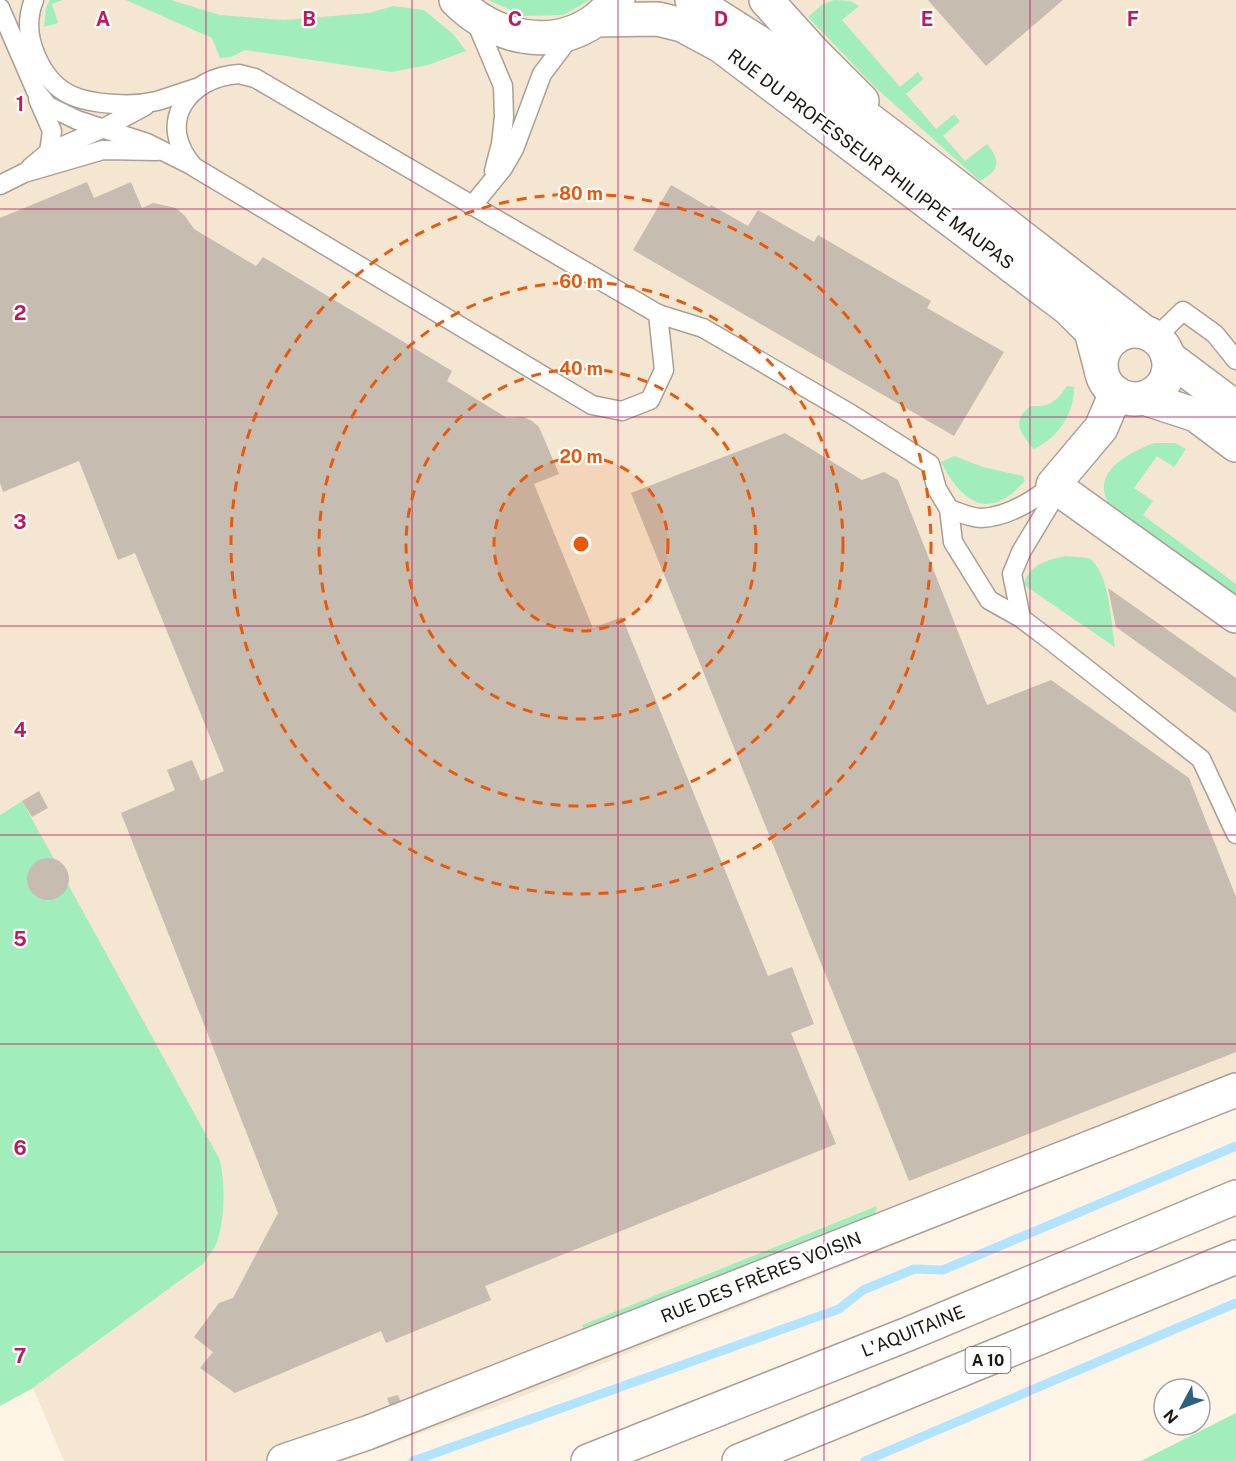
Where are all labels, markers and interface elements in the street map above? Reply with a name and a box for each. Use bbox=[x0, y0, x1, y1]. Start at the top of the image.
text: A bbox=[96, 7, 110, 31]
text: B bbox=[302, 7, 316, 31]
text: C bbox=[508, 7, 522, 31]
text: D bbox=[714, 7, 728, 31]
text: E bbox=[921, 7, 933, 31]
text: F bbox=[1127, 7, 1139, 31]
street label: RUE DU PROFESSEUR PHILIPPE MAUPAS bbox=[724, 45, 1018, 273]
text: 1 bbox=[16, 92, 24, 116]
text: 80 m bbox=[559, 183, 603, 204]
text: 60 m bbox=[559, 271, 603, 292]
text: 2 bbox=[14, 301, 26, 325]
text: 40 m bbox=[559, 358, 603, 379]
text: 20 m bbox=[559, 446, 603, 467]
text: 3 bbox=[13, 510, 27, 534]
centre of rings bbox=[571, 534, 591, 554]
text: 4 bbox=[13, 718, 27, 742]
text: 5 bbox=[13, 927, 27, 951]
text: 6 bbox=[13, 1136, 27, 1160]
street label: RUE DES FRÈRES VOISIN bbox=[657, 1226, 864, 1327]
street label: L'AQUITAINE bbox=[858, 1301, 968, 1361]
text: 7 bbox=[14, 1344, 26, 1368]
road number: A 10 bbox=[966, 1347, 1010, 1373]
north arrow bbox=[1152, 1377, 1212, 1437]
text: N bbox=[1160, 1406, 1182, 1427]

